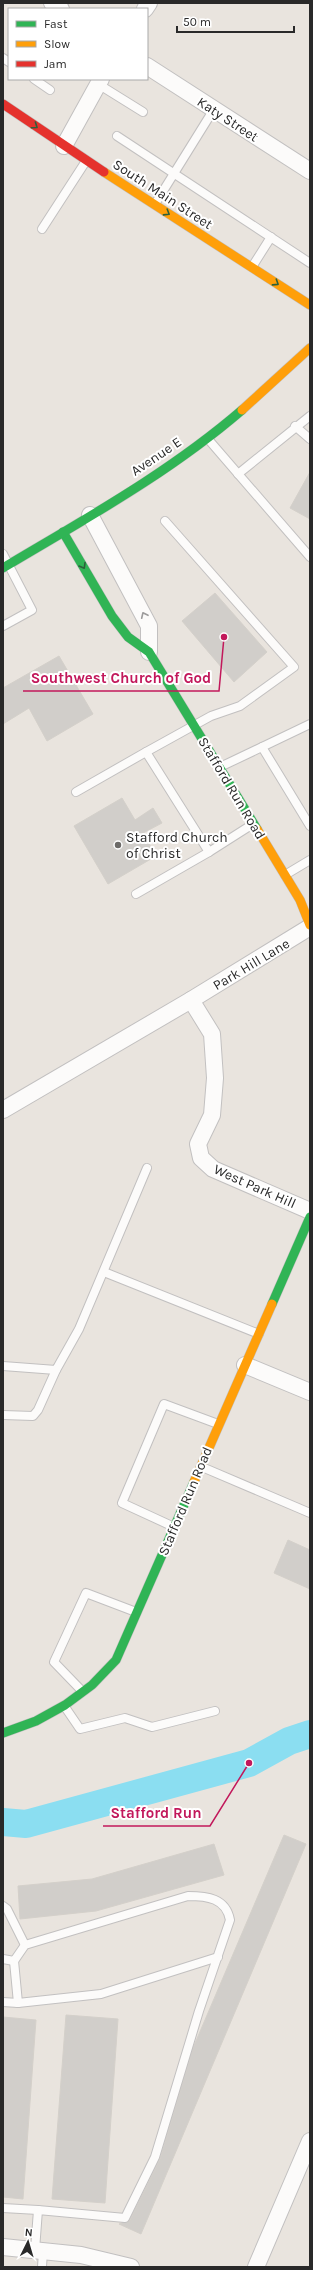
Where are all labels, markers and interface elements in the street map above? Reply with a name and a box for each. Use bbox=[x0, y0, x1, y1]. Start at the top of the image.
legend bbox=[8, 8, 148, 80]
scale bar bbox=[177, 8, 294, 34]
text: 50 m bbox=[183, 15, 211, 29]
text: Fast bbox=[44, 17, 68, 31]
text: Slow bbox=[44, 37, 70, 51]
text: Jam bbox=[44, 57, 67, 71]
street label: Katy Street bbox=[194, 93, 262, 146]
one-way arrow bbox=[31, 121, 38, 129]
street label: South Main Street bbox=[110, 156, 216, 233]
one-way arrow bbox=[163, 208, 170, 216]
one-way arrow bbox=[272, 278, 279, 286]
street label: Avenue E bbox=[128, 433, 185, 479]
one-way arrow bbox=[78, 562, 85, 569]
one-way arrow bbox=[141, 611, 149, 619]
callout: Southwest Church of God bbox=[23, 664, 219, 691]
text: Southwest Church of God bbox=[31, 669, 211, 687]
street label: Stafford Run Road bbox=[194, 734, 269, 843]
place label: Stafford Church of Christ bbox=[126, 829, 228, 862]
marker: Stafford Church of Christ bbox=[113, 840, 123, 850]
street label: Park Hill Lane bbox=[210, 935, 293, 994]
street label: West Park Hill bbox=[211, 1161, 299, 1212]
street label: Stafford Run Road bbox=[155, 1444, 216, 1558]
callout: Stafford Run bbox=[103, 1799, 210, 1826]
text: Stafford Run bbox=[110, 1804, 202, 1822]
north arrow bbox=[8, 2222, 48, 2262]
text: N bbox=[24, 2226, 33, 2239]

